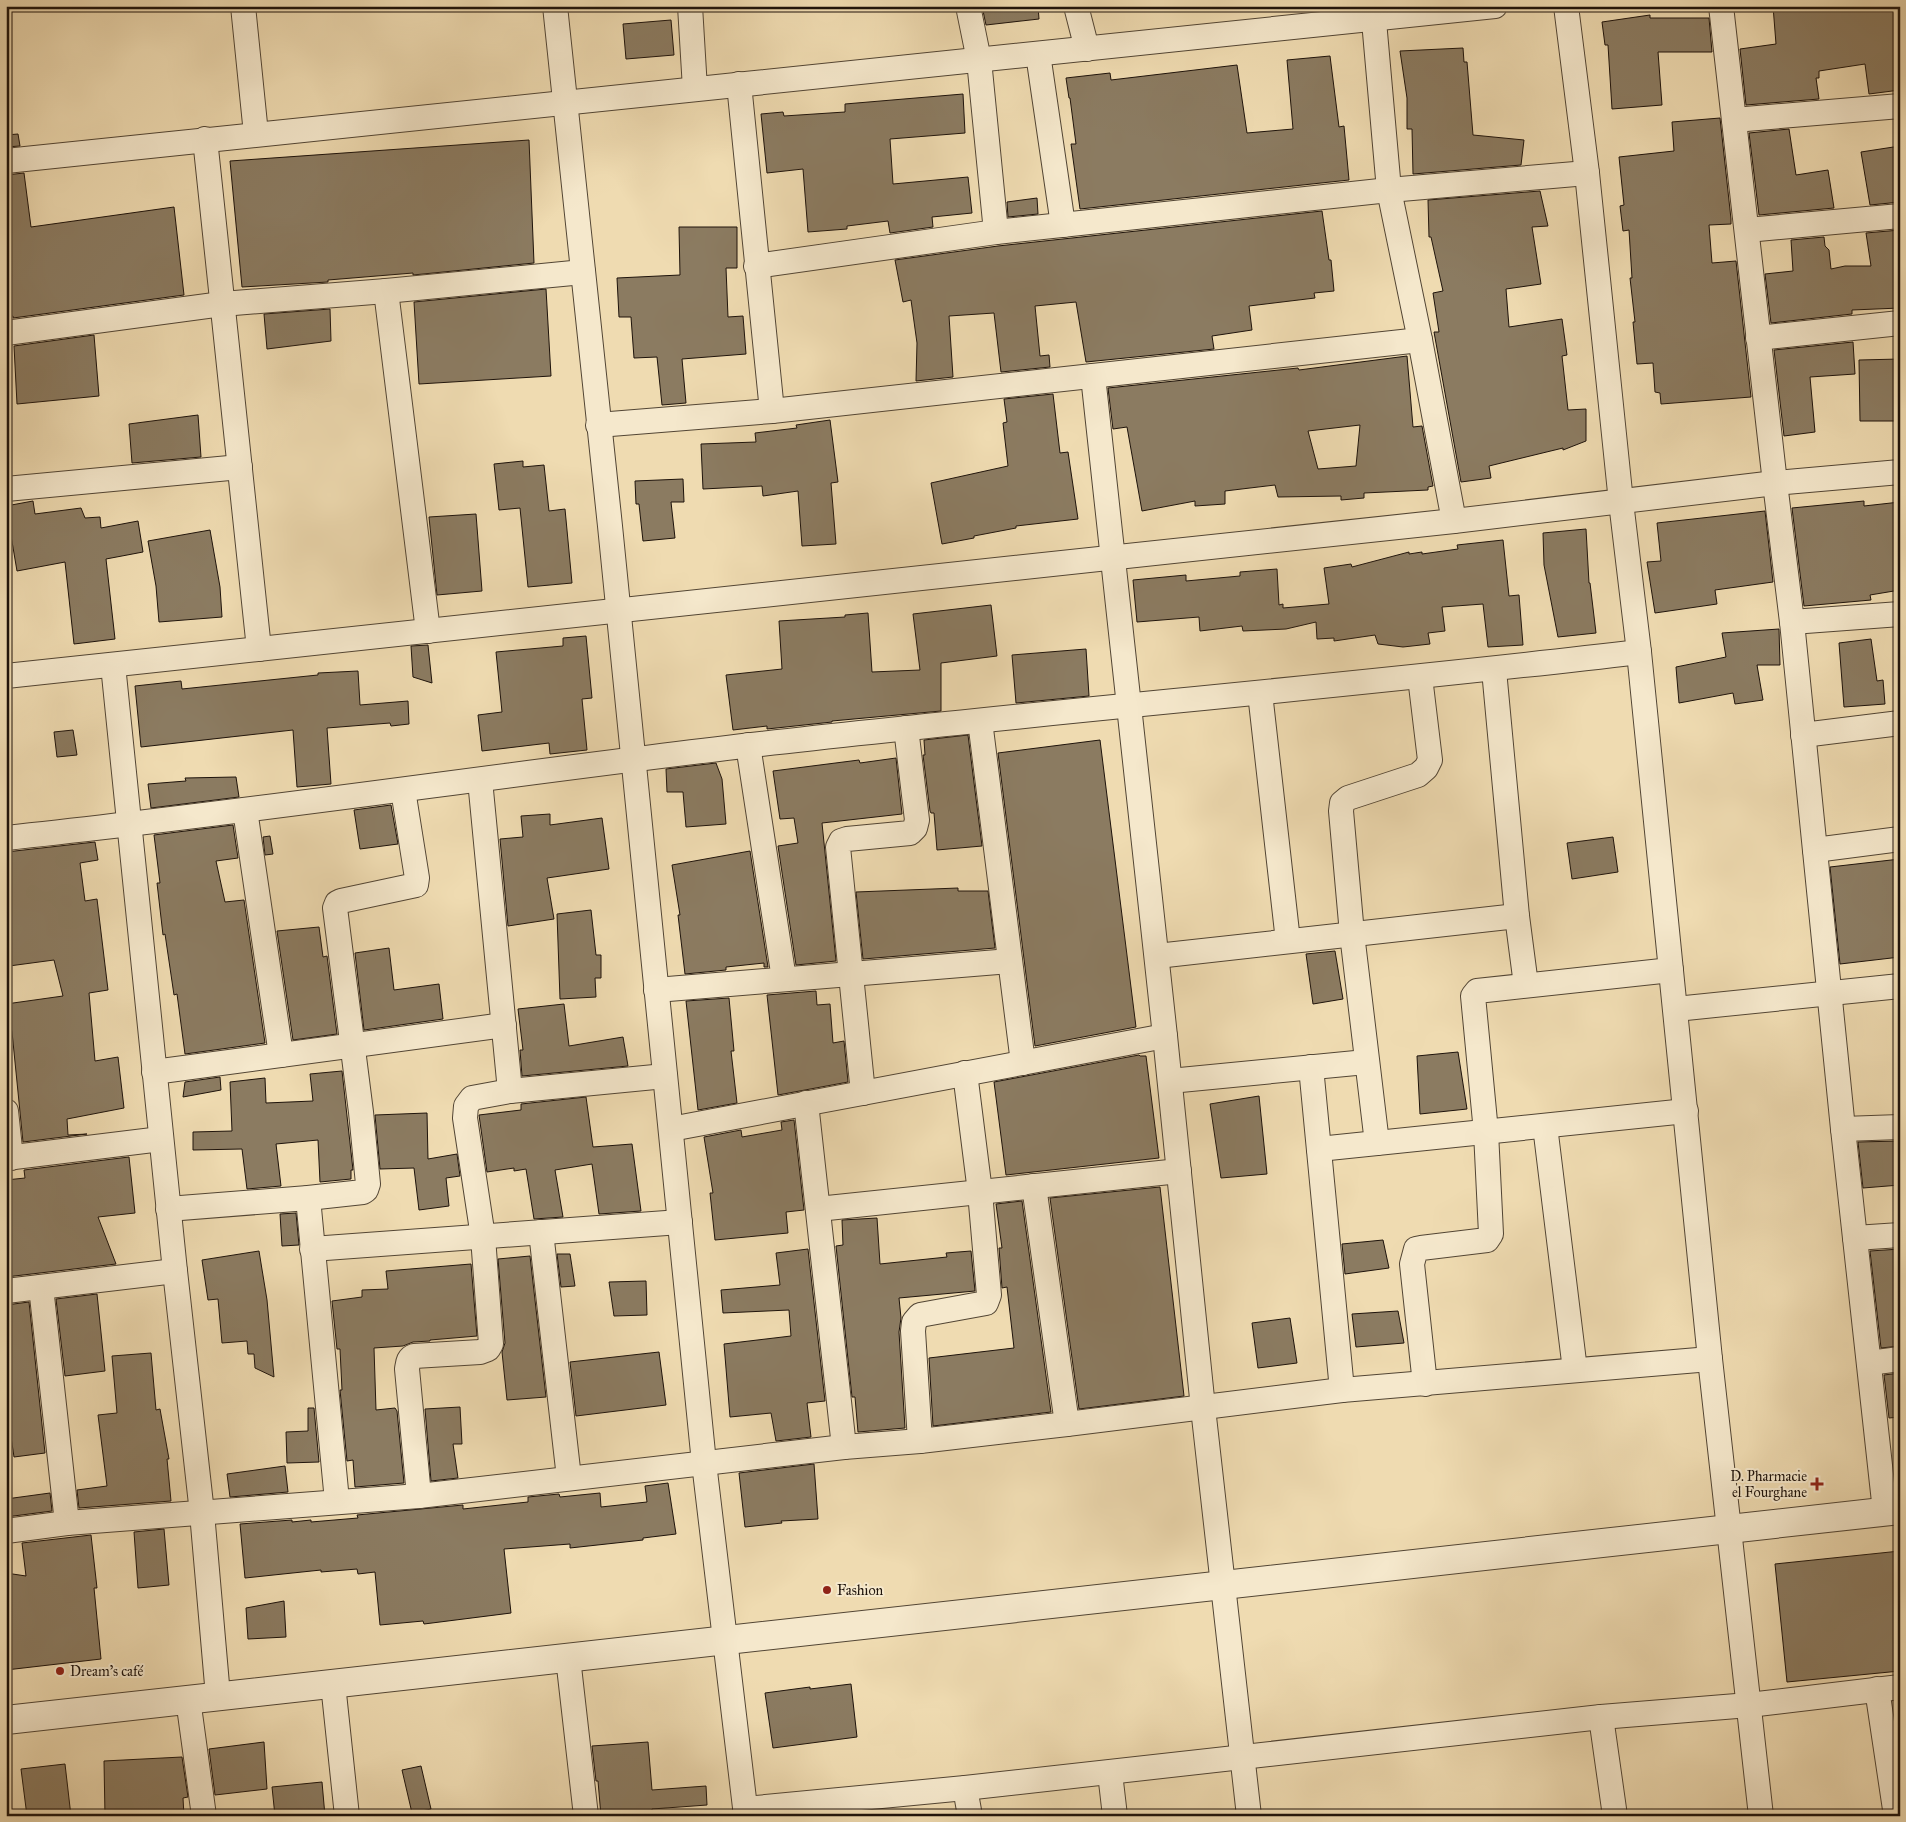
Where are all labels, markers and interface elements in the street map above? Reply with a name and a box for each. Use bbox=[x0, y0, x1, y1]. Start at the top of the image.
place label: D. Pharmacie el Fourghane bbox=[1730, 1468, 1807, 1501]
marker: D. Pharmacie el Fourghane bbox=[1811, 1478, 1823, 1490]
place label: Fashion bbox=[837, 1582, 884, 1599]
marker: Fashion bbox=[821, 1584, 833, 1596]
place label: Dream's café bbox=[70, 1663, 144, 1680]
marker: Dream's café bbox=[54, 1665, 66, 1677]

